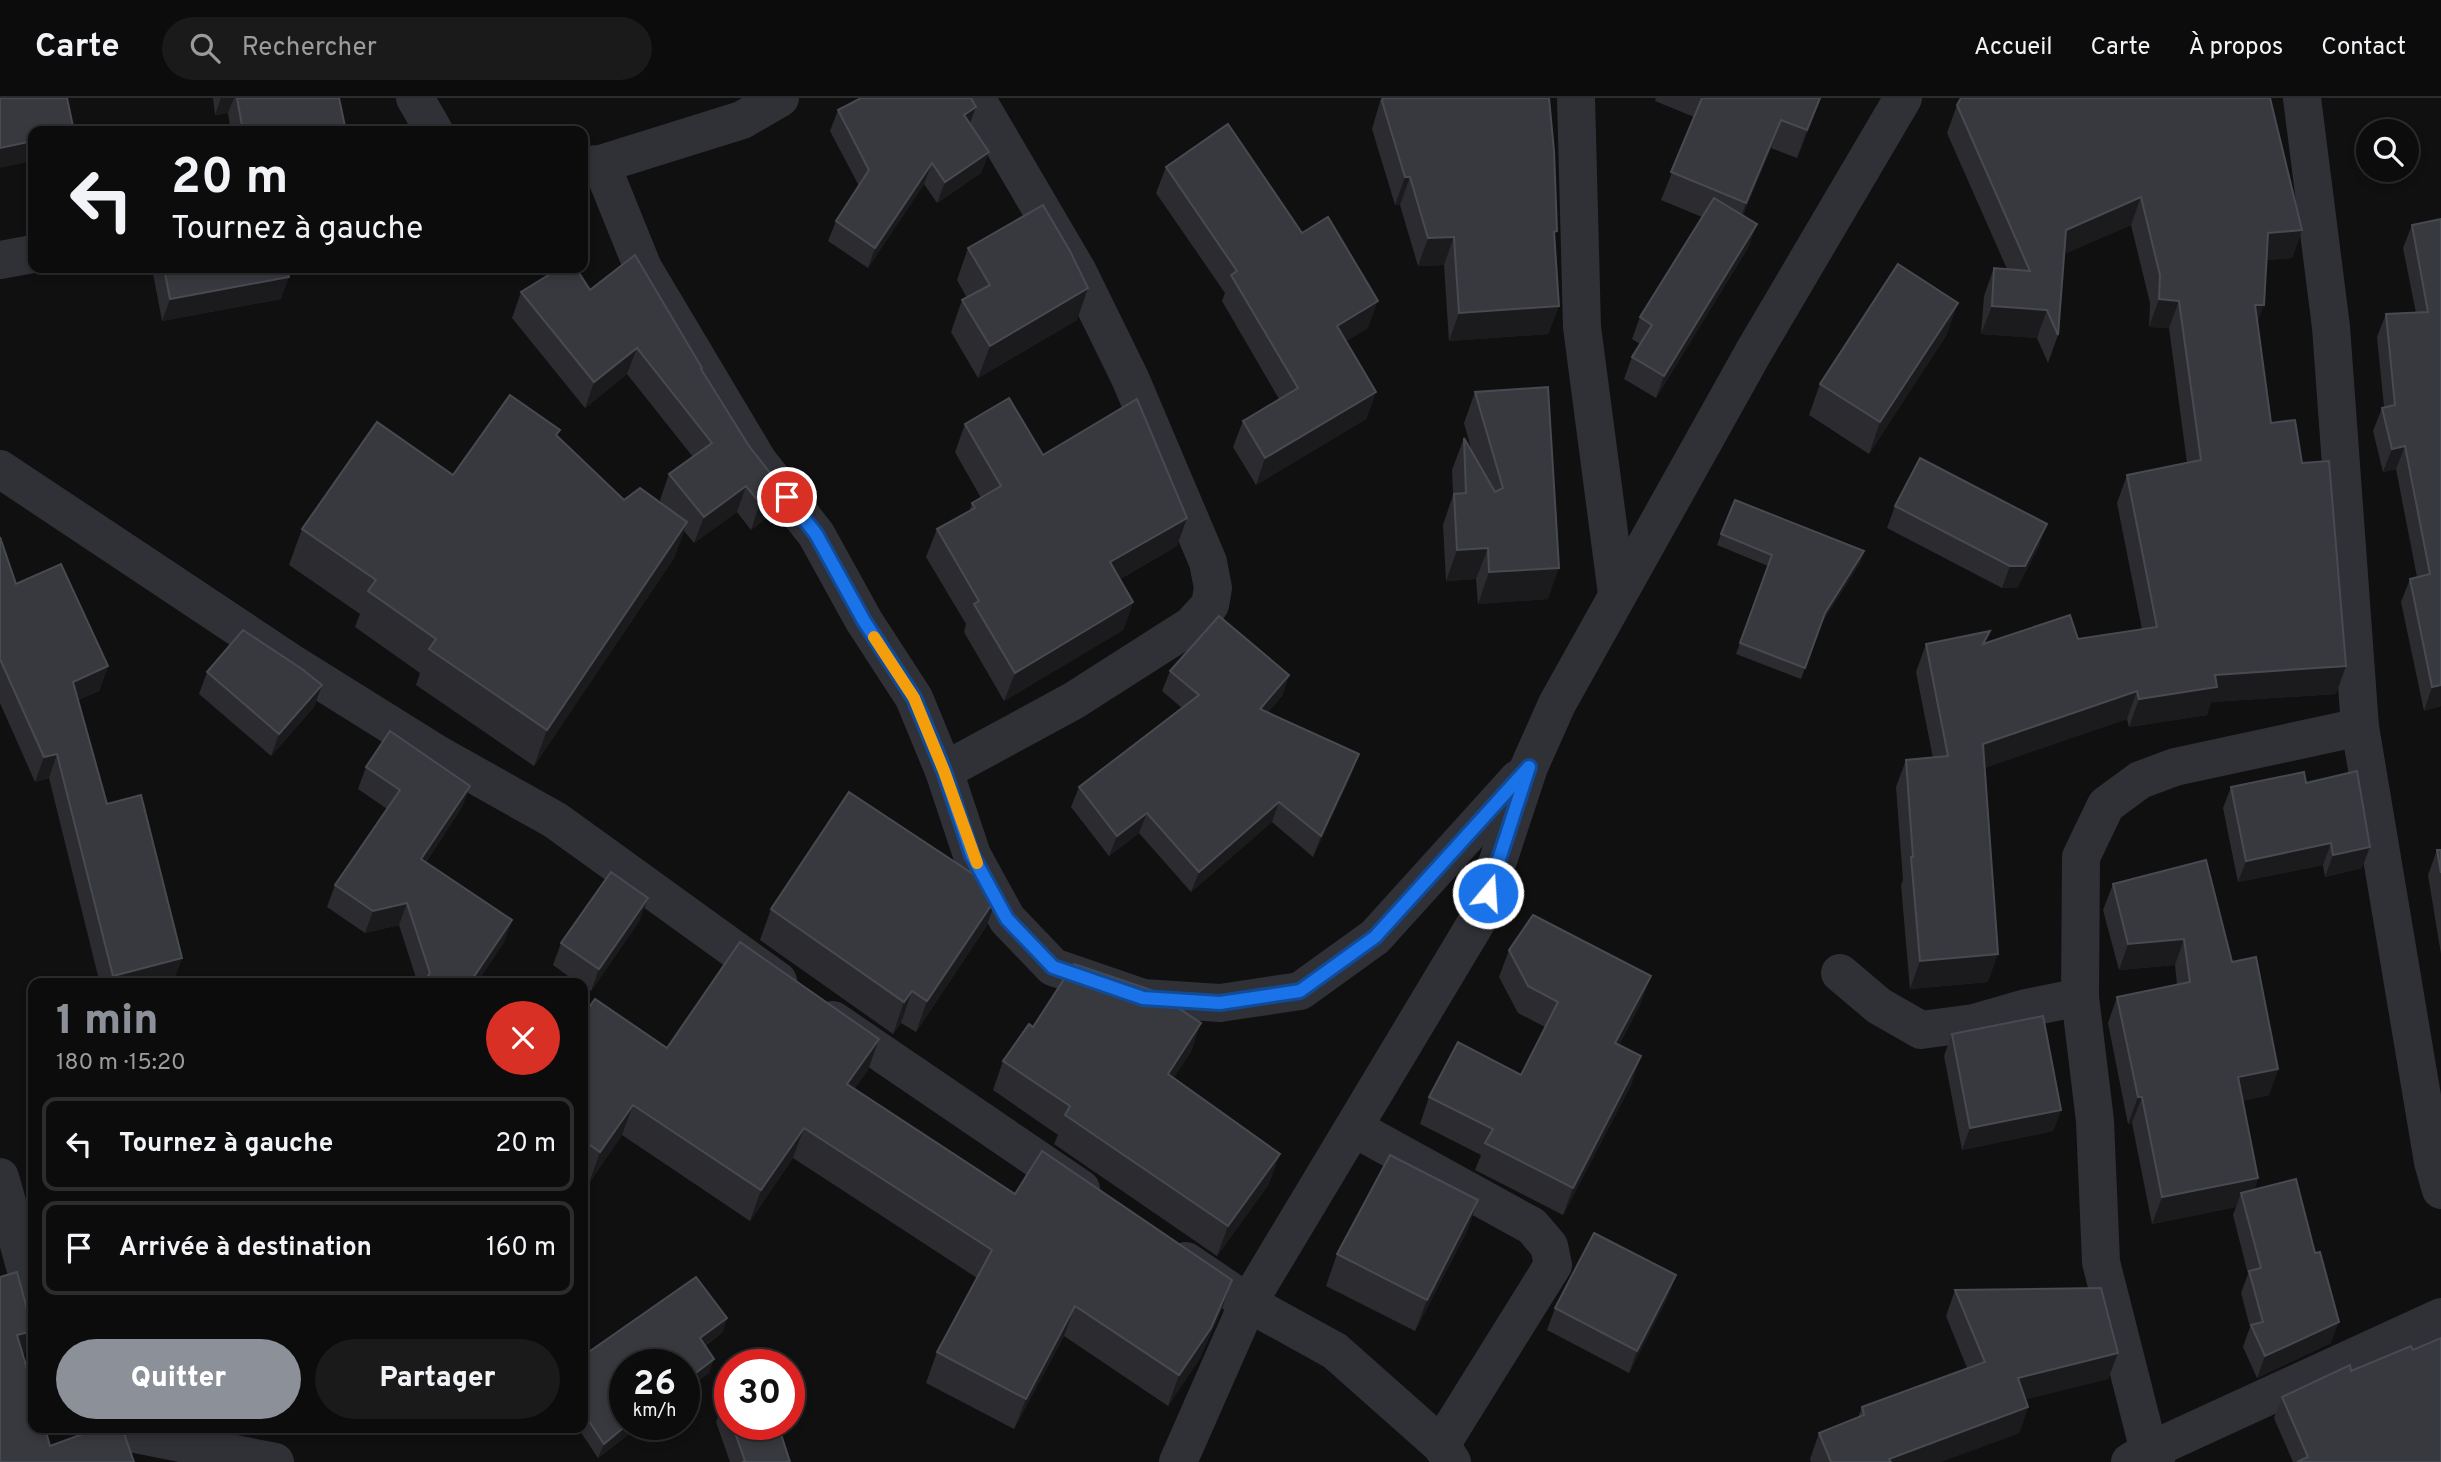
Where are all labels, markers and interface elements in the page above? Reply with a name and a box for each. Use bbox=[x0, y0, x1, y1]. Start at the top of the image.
search box bbox=[162, 17, 652, 80]
text: Carte bbox=[35, 27, 120, 69]
icon: search bbox=[186, 29, 224, 67]
text: Rechercher bbox=[242, 32, 377, 65]
text: Accueil bbox=[1974, 33, 2053, 63]
text: Carte bbox=[2091, 33, 2150, 63]
text: À propos bbox=[2188, 33, 2283, 63]
text: Contact bbox=[2321, 33, 2406, 63]
map controls bbox=[2356, 119, 2419, 182]
button: search bbox=[2356, 119, 2419, 182]
text: 20 m bbox=[171, 149, 288, 211]
icon: left bbox=[56, 154, 147, 245]
text: Tournez à gauche bbox=[171, 210, 423, 250]
pin bbox=[757, 467, 817, 527]
icon: arrive bbox=[768, 478, 806, 516]
position arrow bbox=[1451, 856, 1525, 930]
text: 1 min bbox=[56, 996, 159, 1049]
button: close bbox=[486, 1001, 560, 1075]
text: 180 m · 15:20 bbox=[56, 1049, 186, 1078]
icon: left bbox=[60, 1125, 98, 1163]
text: Tournez à gauche bbox=[119, 1128, 333, 1161]
text: 20 m bbox=[495, 1128, 556, 1161]
icon: arrive bbox=[60, 1229, 98, 1267]
text: Arrivée à destination bbox=[119, 1232, 372, 1265]
text: 160 m bbox=[486, 1232, 556, 1265]
button: Quitter bbox=[56, 1339, 301, 1419]
button: Partager bbox=[315, 1339, 560, 1419]
speed limit sign: 30 bbox=[714, 1349, 805, 1440]
text: 26 bbox=[633, 1363, 676, 1407]
text: km/h bbox=[633, 1400, 676, 1423]

